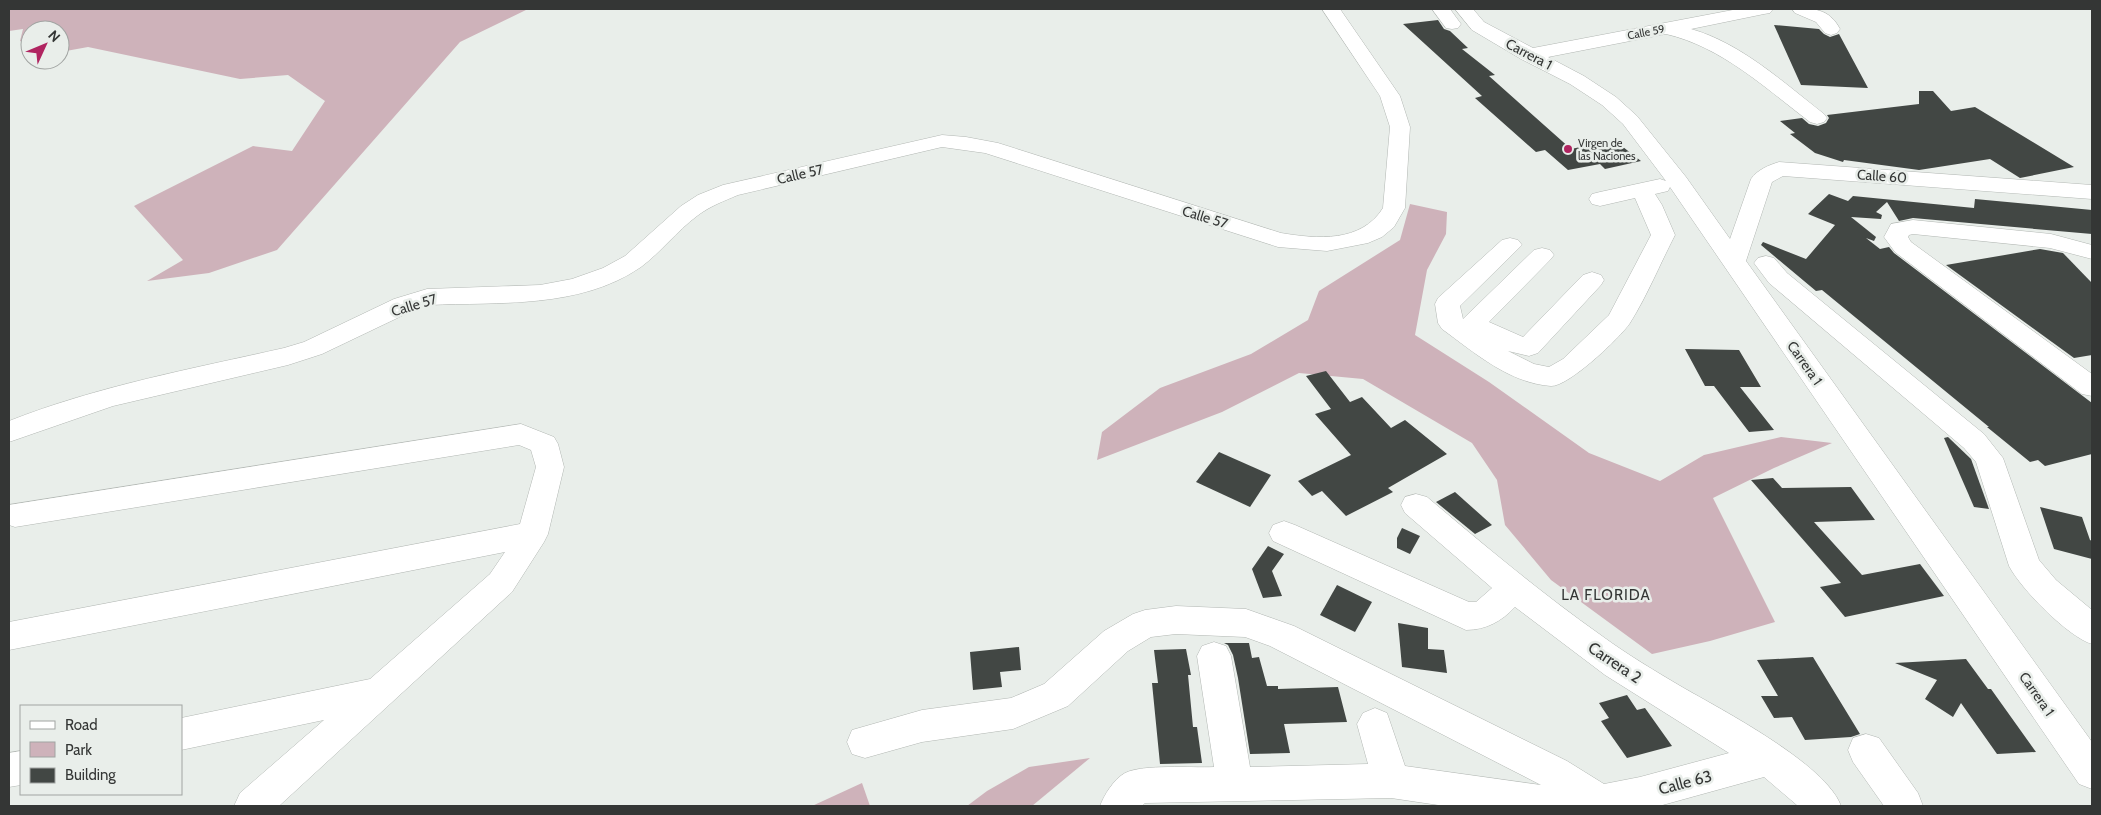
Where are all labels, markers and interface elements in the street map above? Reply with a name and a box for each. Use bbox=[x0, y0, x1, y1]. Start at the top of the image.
north arrow bbox=[20, 20, 70, 70]
street label: Calle 59 bbox=[1626, 22, 1666, 42]
text: N bbox=[44, 26, 64, 46]
street label: Carrera 1 bbox=[1503, 34, 1555, 74]
place label: Virgen de las Naciones bbox=[1578, 136, 1636, 163]
marker: Virgen de las Naciones bbox=[1562, 143, 1574, 155]
street label: Calle 57 bbox=[775, 160, 825, 188]
street label: Calle 60 bbox=[1856, 165, 1908, 187]
street label: Calle 57 bbox=[1180, 202, 1230, 232]
street label: Calle 57 bbox=[389, 290, 439, 320]
street label: Carrera 1 bbox=[1783, 337, 1827, 389]
district label: LA FLORIDA bbox=[1561, 586, 1651, 604]
street label: Carrera 2 bbox=[1584, 638, 1645, 687]
street label: Carrera 1 bbox=[2015, 668, 2059, 720]
legend bbox=[20, 705, 182, 795]
text: Road bbox=[65, 716, 98, 734]
text: Park bbox=[65, 741, 92, 759]
text: Building bbox=[65, 766, 116, 784]
street label: Calle 63 bbox=[1656, 766, 1714, 799]

